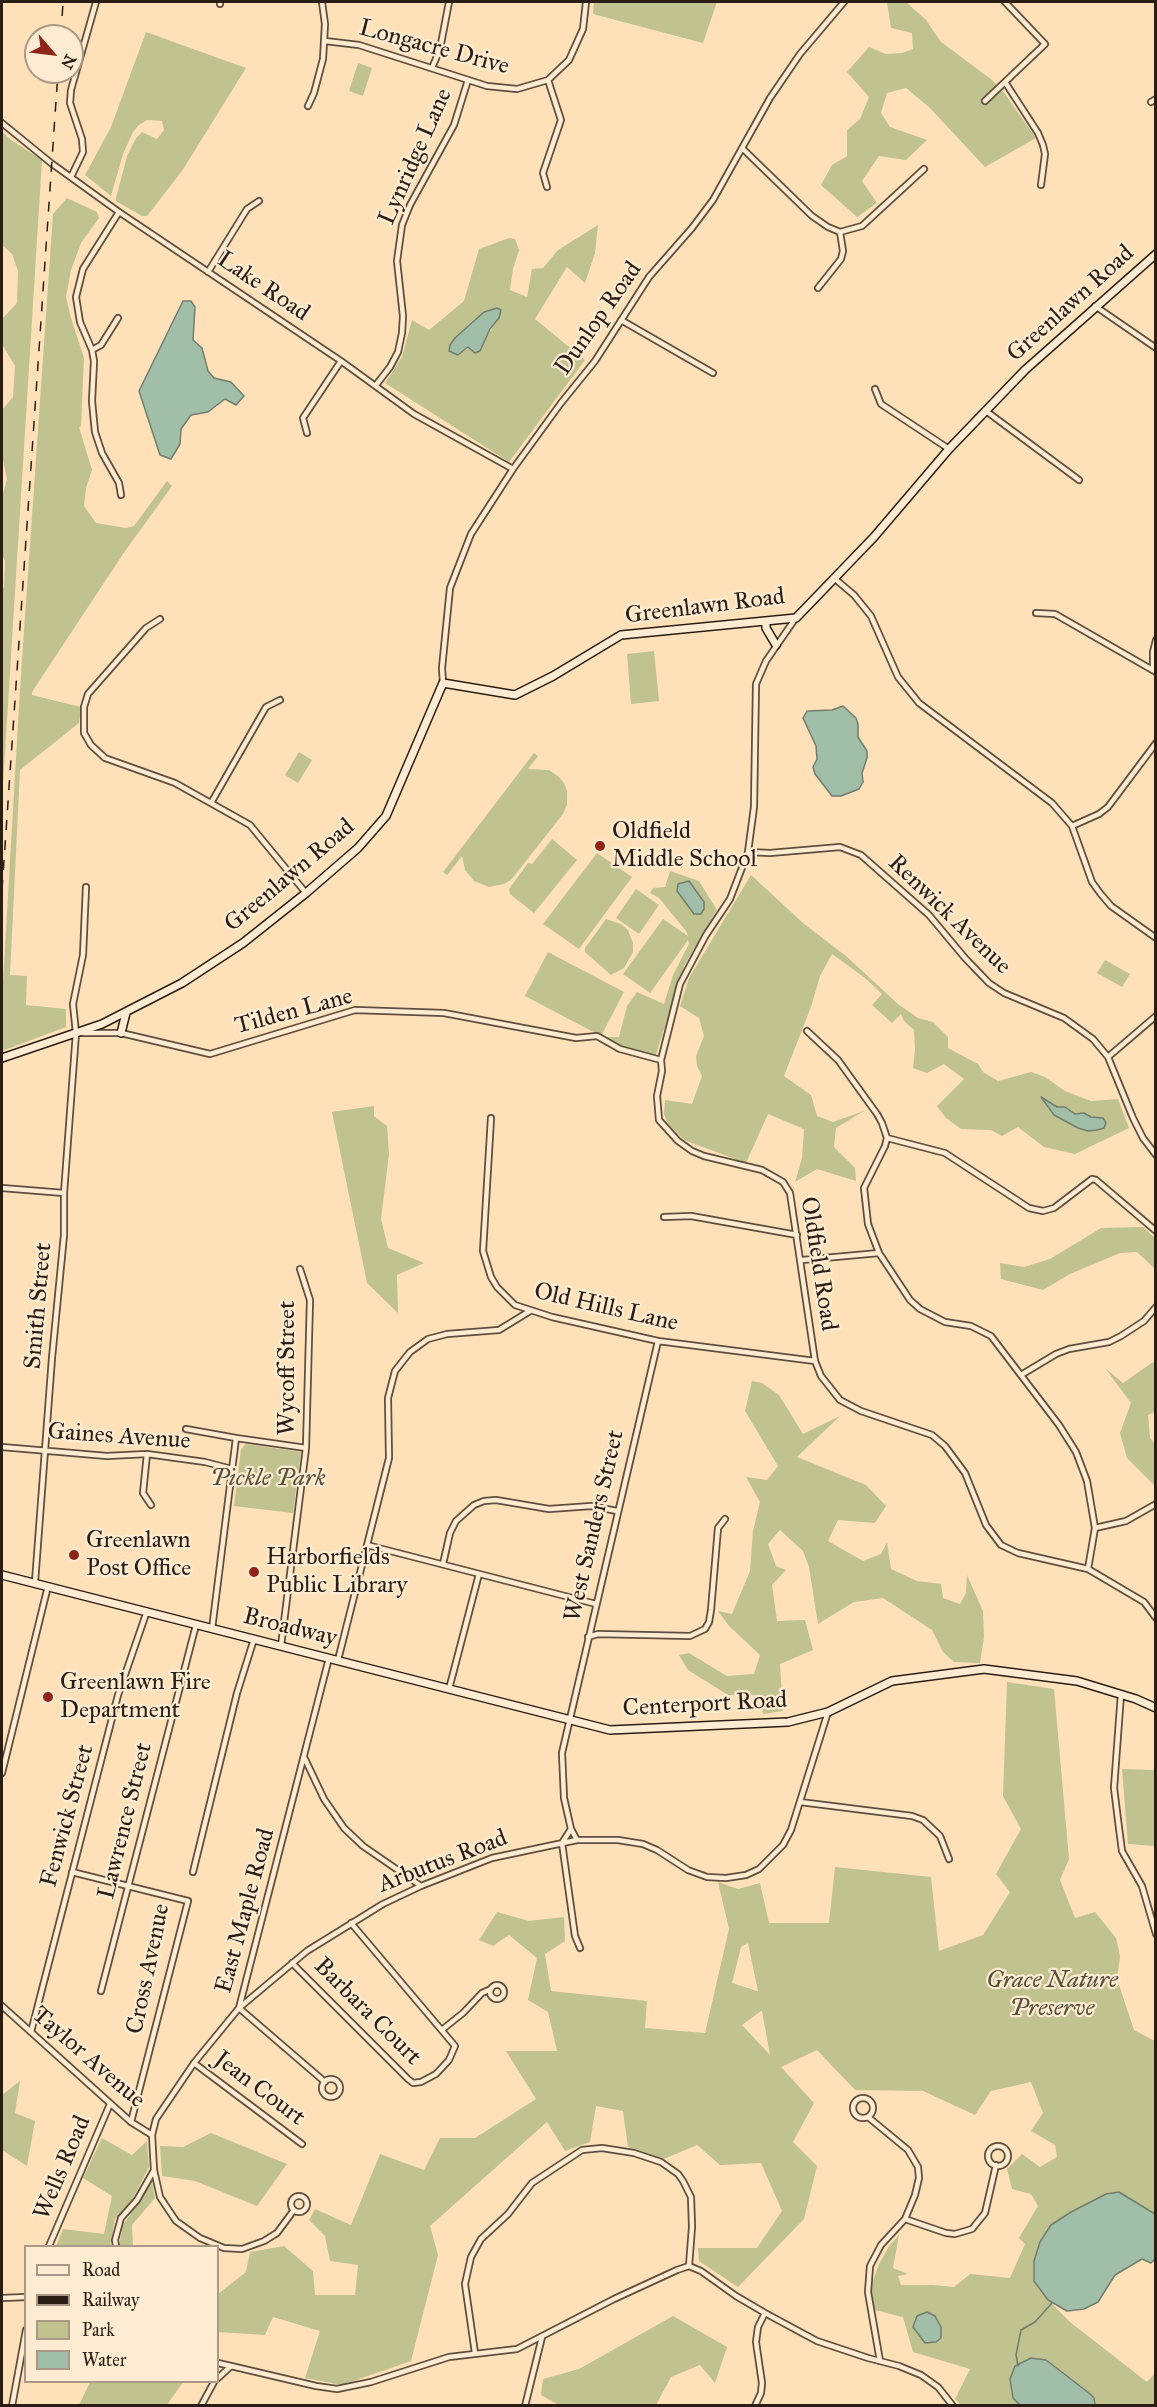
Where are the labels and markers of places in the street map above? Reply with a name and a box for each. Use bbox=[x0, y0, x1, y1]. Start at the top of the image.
place label: Oldfield Middle School bbox=[612, 818, 757, 874]
marker: Oldfield Middle School bbox=[593, 839, 607, 853]
place label: Greenlawn Post Office bbox=[86, 1527, 191, 1583]
place label: Harborfields Public Library bbox=[266, 1544, 408, 1600]
marker: Greenlawn Post Office bbox=[67, 1548, 81, 1562]
marker: Harborfields Public Library bbox=[247, 1565, 261, 1579]
place label: Greenlawn Fire Department bbox=[60, 1669, 211, 1725]
marker: Greenlawn Fire Department bbox=[41, 1690, 55, 1704]

